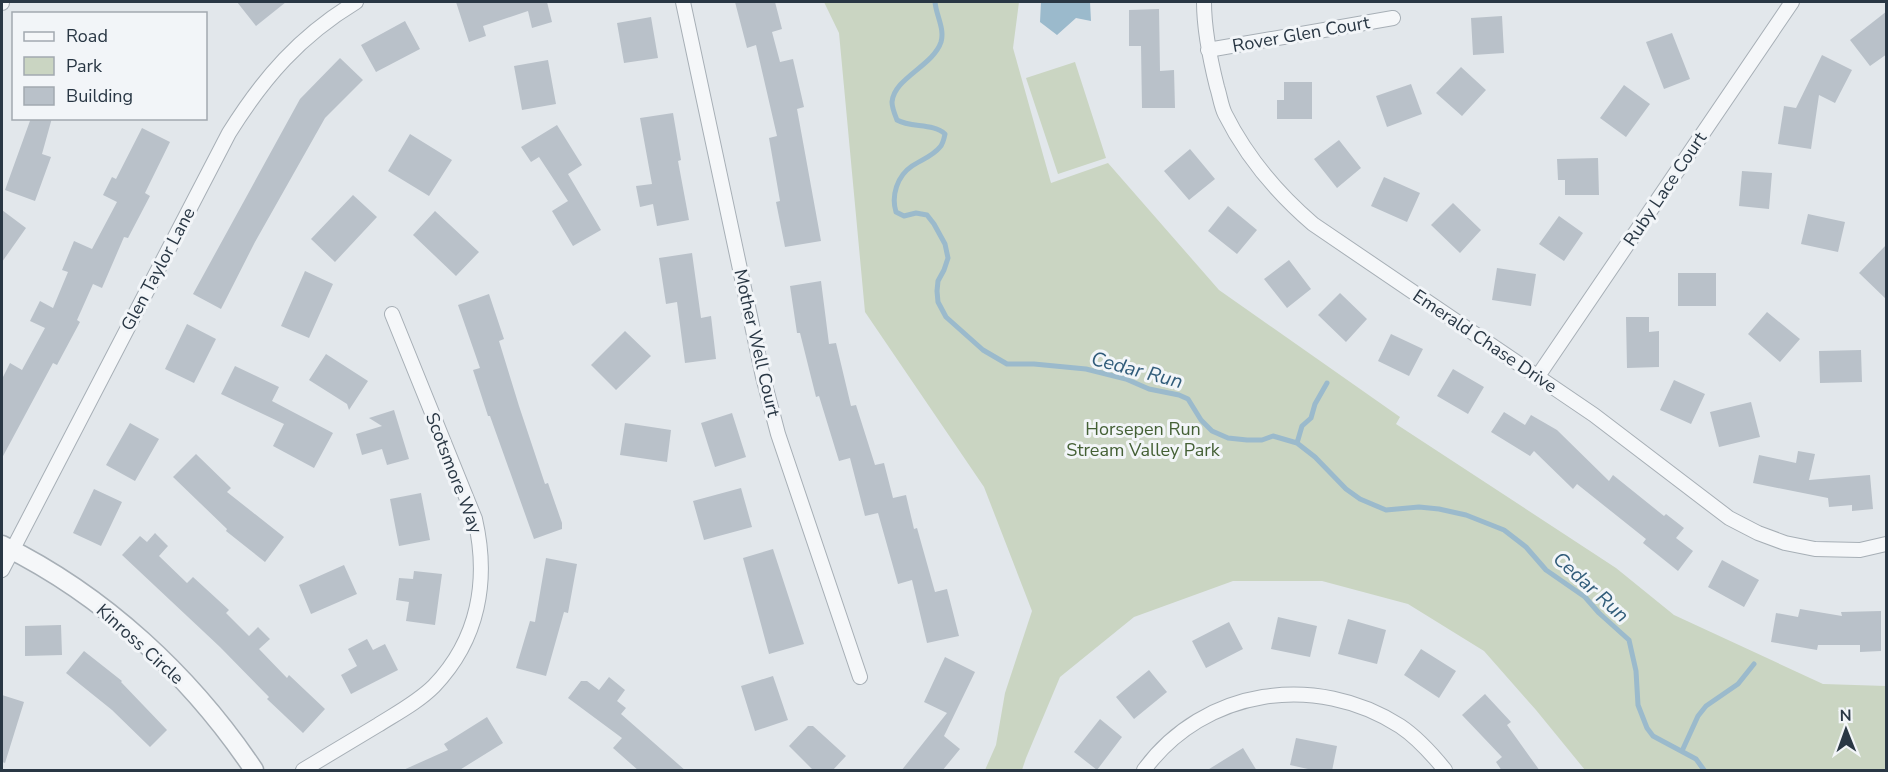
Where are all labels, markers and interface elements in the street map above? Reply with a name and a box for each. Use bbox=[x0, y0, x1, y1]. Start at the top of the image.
street label: Rover Glen Court bbox=[1230, 10, 1372, 58]
legend bbox=[12, 12, 207, 120]
text: Road bbox=[66, 24, 108, 48]
text: Park bbox=[66, 54, 103, 78]
text: Building bbox=[66, 84, 133, 108]
street label: Ruby Lace Court bbox=[1618, 127, 1712, 251]
street label: Glen Taylor Lane bbox=[115, 203, 201, 335]
street label: Mother Well Court bbox=[728, 267, 786, 420]
street label: Emerald Chase Drive bbox=[1408, 284, 1562, 398]
water label: Cedar Run bbox=[1088, 345, 1186, 395]
street label: Scotsmore Way bbox=[420, 409, 488, 538]
park label: Horsepen Run Stream Valley Park bbox=[1066, 417, 1221, 462]
water label: Cedar Run bbox=[1547, 546, 1635, 628]
street label: Kinross Circle bbox=[91, 598, 189, 690]
north arrow bbox=[1816, 700, 1876, 760]
text: N bbox=[1840, 705, 1852, 727]

